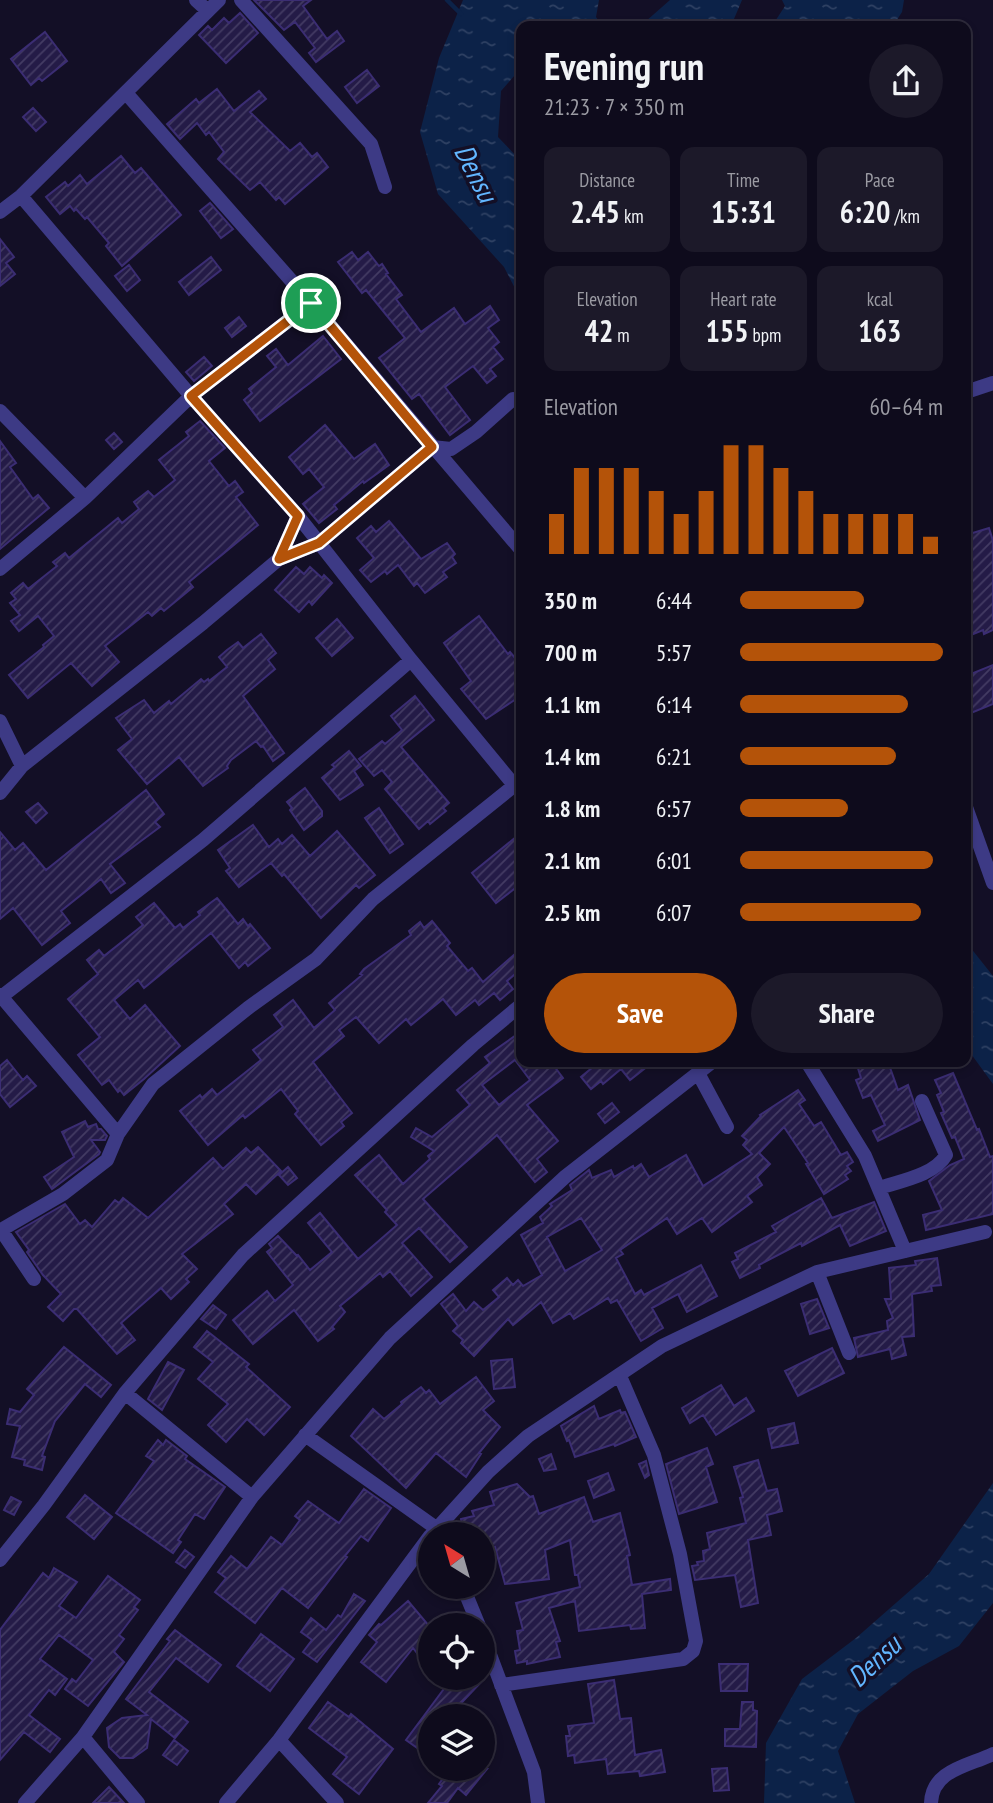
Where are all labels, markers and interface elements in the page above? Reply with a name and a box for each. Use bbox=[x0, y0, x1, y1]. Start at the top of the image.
text: Evening run bbox=[544, 41, 704, 90]
button: share bbox=[869, 44, 943, 118]
text: 21:23 · 7 × 350 m bbox=[544, 92, 684, 121]
water label: Densu bbox=[446, 138, 507, 210]
text: Distance bbox=[579, 168, 635, 192]
text: Time bbox=[727, 168, 760, 192]
text: Pace bbox=[865, 168, 895, 192]
text: 2.45 bbox=[571, 192, 620, 231]
text: 15:31 bbox=[711, 192, 776, 231]
text: 6:20 bbox=[840, 192, 890, 231]
text: km bbox=[620, 204, 644, 228]
text: /km bbox=[890, 204, 920, 228]
pin bbox=[281, 273, 341, 333]
icon: arrive bbox=[292, 284, 330, 322]
text: Elevation bbox=[577, 287, 638, 311]
text: Heart rate bbox=[710, 287, 777, 311]
text: kcal bbox=[867, 287, 893, 311]
text: 42 bbox=[585, 311, 613, 350]
text: 155 bbox=[706, 311, 749, 350]
text: 163 bbox=[858, 311, 901, 350]
text: m bbox=[613, 323, 630, 347]
text: bpm bbox=[749, 323, 781, 347]
text: Elevation bbox=[544, 392, 618, 421]
text: 60–64 m bbox=[870, 392, 943, 421]
text: 350 m bbox=[544, 586, 597, 615]
text: 6:44 bbox=[656, 586, 692, 615]
text: 700 m bbox=[544, 638, 597, 667]
text: 5:57 bbox=[656, 638, 692, 667]
text: 1.1 km bbox=[544, 690, 600, 719]
text: 6:14 bbox=[656, 690, 692, 719]
text: 1.4 km bbox=[544, 742, 600, 771]
text: 6:21 bbox=[656, 742, 692, 771]
text: 1.8 km bbox=[544, 794, 600, 823]
text: 6:57 bbox=[656, 794, 692, 823]
text: 2.1 km bbox=[544, 846, 600, 875]
text: 6:01 bbox=[656, 846, 692, 875]
text: 2.5 km bbox=[544, 898, 600, 927]
text: 6:07 bbox=[656, 898, 692, 927]
button: Save bbox=[544, 973, 737, 1053]
button: Share bbox=[751, 973, 943, 1053]
north arrow bbox=[418, 1522, 495, 1600]
map controls bbox=[418, 1522, 495, 1781]
button: locate bbox=[418, 1613, 495, 1690]
water label: Densu bbox=[839, 1625, 910, 1695]
button: layers bbox=[418, 1704, 495, 1781]

